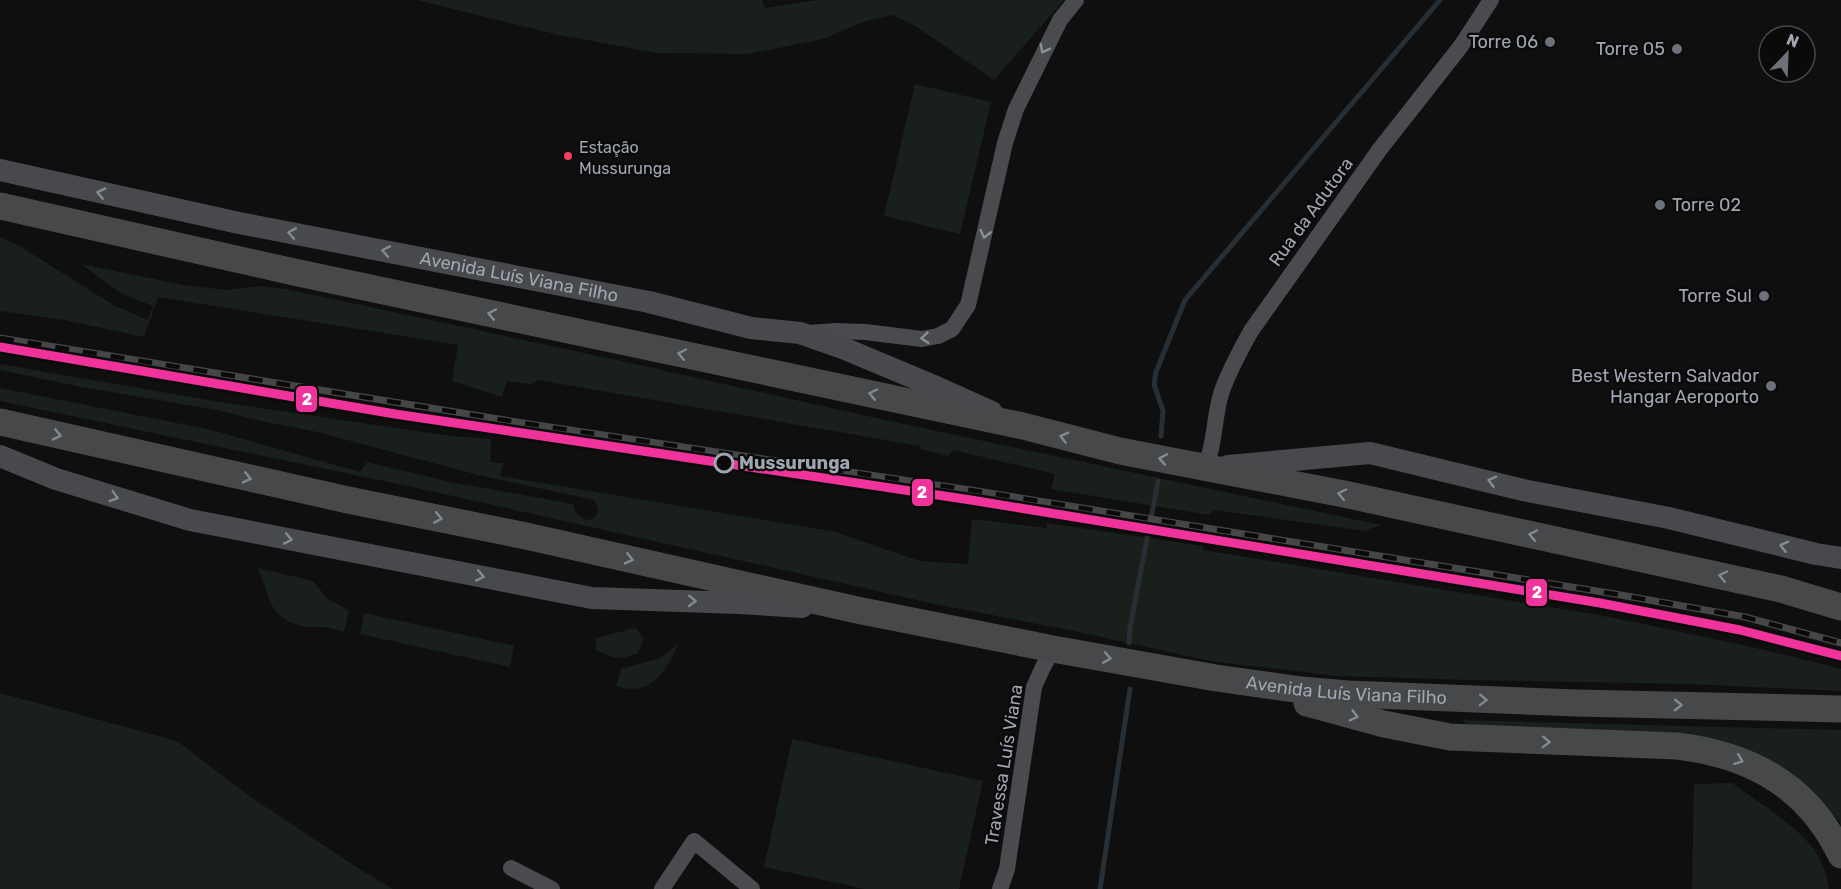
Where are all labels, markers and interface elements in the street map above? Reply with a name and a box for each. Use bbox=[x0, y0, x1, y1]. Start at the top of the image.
north arrow bbox=[1757, 24, 1817, 84]
text: N bbox=[1784, 30, 1802, 52]
place label: Torre 06 bbox=[1469, 31, 1538, 53]
marker: Torre 06 bbox=[1543, 35, 1557, 49]
place label: Torre 05 bbox=[1596, 38, 1665, 60]
marker: Torre 05 bbox=[1670, 42, 1684, 56]
one-way arrow bbox=[1040, 43, 1052, 54]
place label: Estação Mussurunga bbox=[579, 138, 671, 178]
marker: Estação Mussurunga bbox=[562, 150, 574, 162]
street label: Rua da Adutora bbox=[1264, 153, 1358, 271]
one-way arrow bbox=[97, 187, 107, 200]
place label: Torre 02 bbox=[1672, 194, 1741, 216]
marker: Torre 02 bbox=[1653, 198, 1667, 212]
one-way arrow bbox=[287, 227, 297, 240]
one-way arrow bbox=[979, 228, 992, 238]
one-way arrow bbox=[381, 245, 391, 258]
street label: Avenida Luís Viana Filho bbox=[418, 247, 620, 307]
place label: Torre Sul bbox=[1679, 285, 1752, 307]
marker: Torre Sul bbox=[1757, 289, 1771, 303]
one-way arrow bbox=[487, 308, 497, 321]
one-way arrow bbox=[920, 331, 930, 344]
one-way arrow bbox=[678, 348, 688, 361]
place label: Best Western Salvador Hangar Aeroporto bbox=[1571, 365, 1759, 408]
marker: Best Western Salvador Hangar Aeroporto bbox=[1764, 379, 1778, 393]
line badge: 2 bbox=[295, 385, 318, 413]
one-way arrow bbox=[869, 389, 879, 402]
text: 2 bbox=[302, 390, 312, 409]
one-way arrow bbox=[52, 428, 62, 441]
one-way arrow bbox=[1059, 431, 1069, 444]
place label: Mussurunga bbox=[739, 452, 850, 474]
marker: Mussurunga bbox=[714, 453, 734, 473]
one-way arrow bbox=[1158, 453, 1168, 466]
one-way arrow bbox=[242, 470, 252, 483]
one-way arrow bbox=[1487, 476, 1497, 489]
line badge: 2 bbox=[911, 478, 934, 507]
text: 2 bbox=[917, 483, 927, 502]
one-way arrow bbox=[1338, 488, 1348, 501]
one-way arrow bbox=[108, 490, 119, 502]
one-way arrow bbox=[433, 511, 443, 524]
one-way arrow bbox=[1528, 529, 1538, 542]
one-way arrow bbox=[283, 532, 293, 545]
one-way arrow bbox=[1779, 540, 1789, 553]
one-way arrow bbox=[624, 552, 634, 565]
one-way arrow bbox=[475, 570, 485, 582]
one-way arrow bbox=[1719, 571, 1729, 584]
line badge: 2 bbox=[1525, 578, 1548, 607]
text: 2 bbox=[1532, 583, 1542, 602]
one-way arrow bbox=[688, 594, 697, 607]
one-way arrow bbox=[1102, 651, 1112, 664]
street label: Avenida Luís Viana Filho bbox=[1245, 671, 1447, 709]
street label: Travessa Luís Viana bbox=[980, 683, 1028, 847]
one-way arrow bbox=[1479, 693, 1488, 706]
one-way arrow bbox=[1674, 699, 1683, 711]
one-way arrow bbox=[1348, 709, 1358, 721]
one-way arrow bbox=[1542, 735, 1551, 748]
one-way arrow bbox=[1733, 752, 1744, 765]

